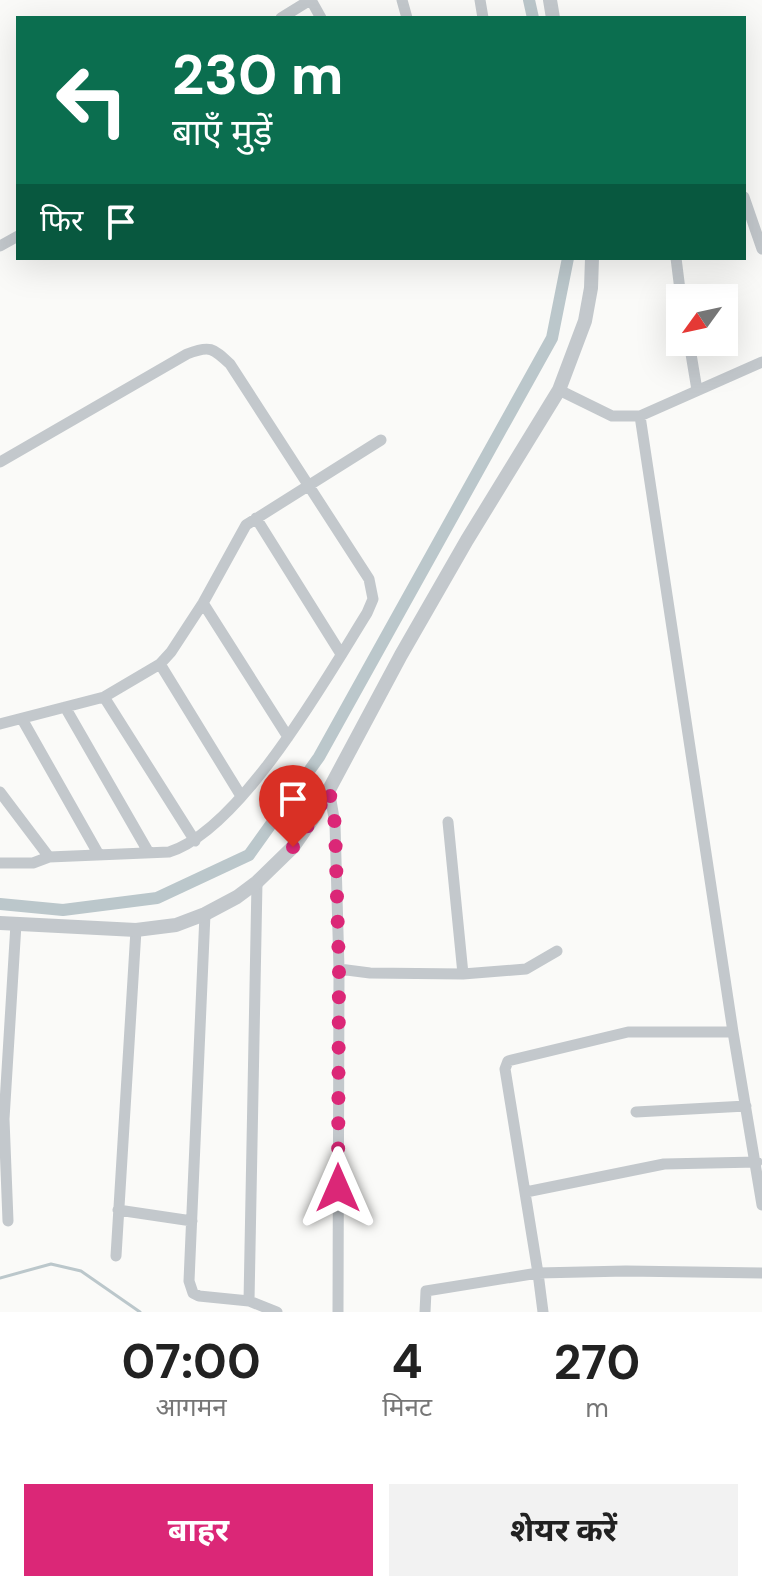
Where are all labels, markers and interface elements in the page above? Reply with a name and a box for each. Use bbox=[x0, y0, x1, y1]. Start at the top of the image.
text: 230 m bbox=[172, 38, 343, 111]
icon: left bbox=[40, 48, 144, 152]
text: बाएँ मुड़ें bbox=[172, 109, 272, 156]
icon: arrive bbox=[99, 200, 143, 244]
text: फिर bbox=[40, 201, 83, 240]
north arrow bbox=[666, 284, 738, 356]
map controls bbox=[666, 284, 738, 356]
pin bbox=[259, 765, 327, 847]
icon: arrive bbox=[271, 777, 315, 821]
position arrow bbox=[296, 1146, 380, 1230]
text: 07:00 bbox=[122, 1330, 261, 1393]
text: 4 bbox=[392, 1330, 423, 1393]
text: 270 bbox=[554, 1331, 640, 1394]
text: आगमन bbox=[156, 1390, 227, 1424]
text: मिनट bbox=[382, 1390, 432, 1424]
text: m bbox=[585, 1391, 609, 1425]
button: बाहर bbox=[24, 1484, 373, 1576]
button: शेयर करें bbox=[389, 1484, 738, 1576]

